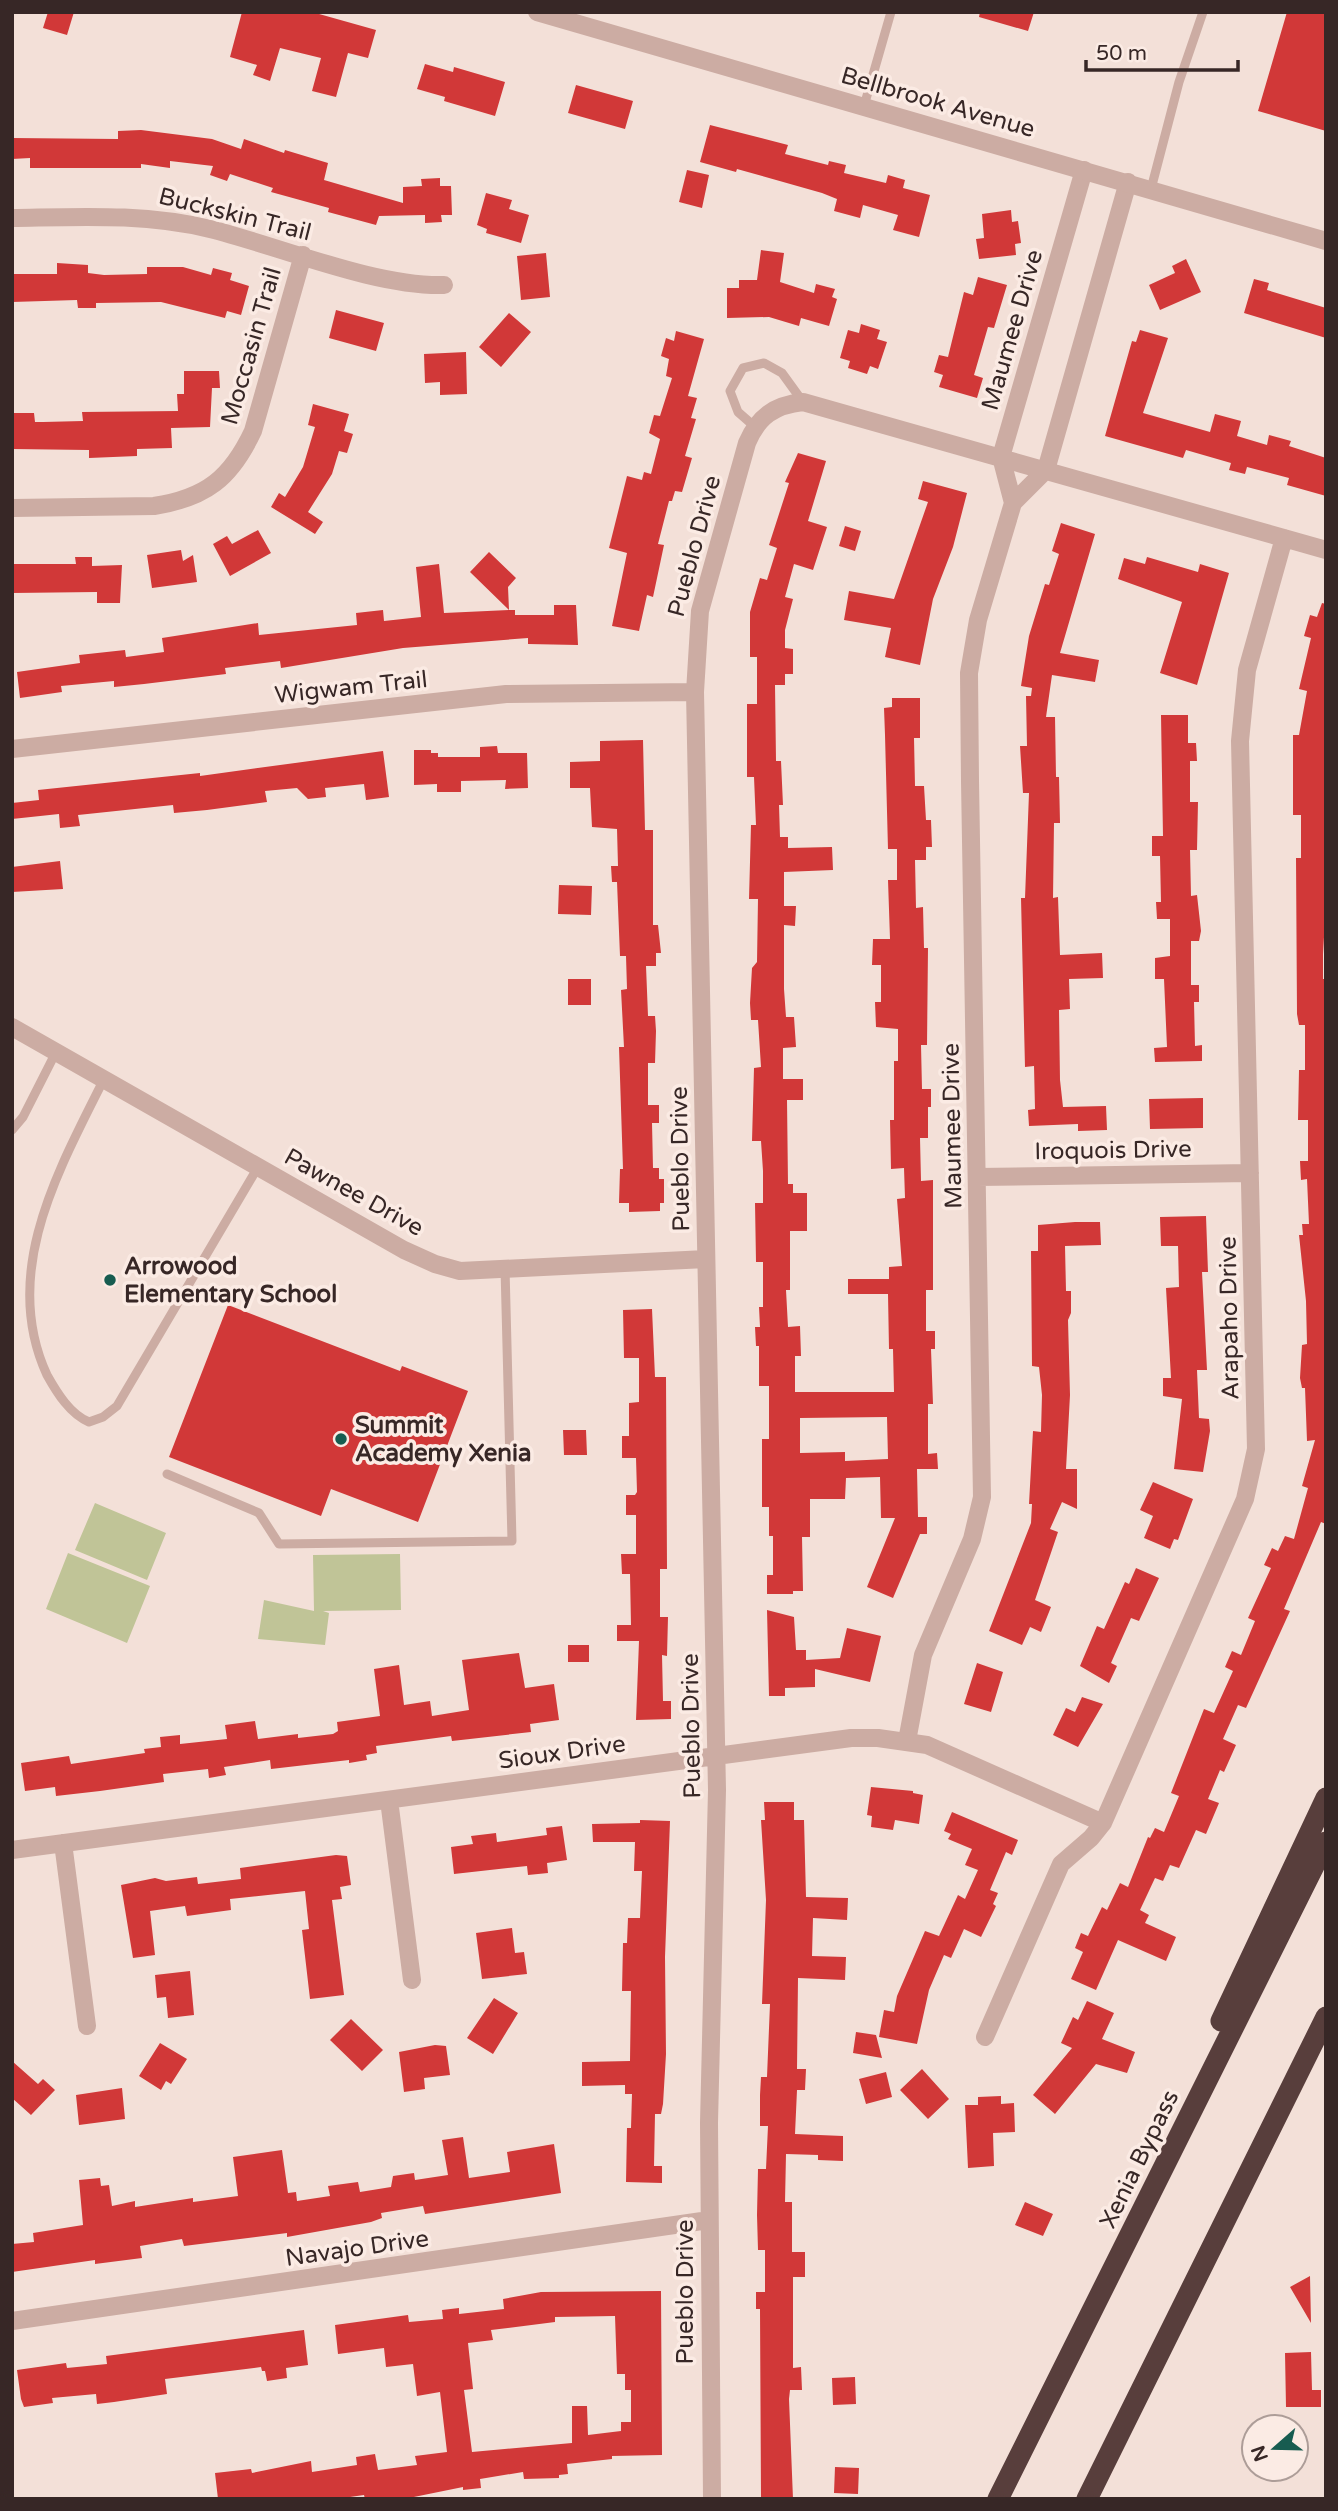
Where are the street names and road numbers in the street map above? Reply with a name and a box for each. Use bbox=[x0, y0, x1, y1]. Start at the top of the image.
street label: Bellbrook Avenue bbox=[838, 61, 1038, 144]
street label: Buckskin Trail bbox=[156, 182, 314, 247]
street label: Maumee Drive bbox=[976, 246, 1049, 414]
street label: Moccasin Trail bbox=[215, 264, 288, 428]
street label: Pueblo Drive bbox=[662, 472, 727, 620]
street label: Wigwam Trail bbox=[273, 665, 429, 710]
street label: Maumee Drive bbox=[937, 1043, 968, 1209]
street label: Pueblo Drive bbox=[665, 1086, 696, 1232]
street label: Iroquois Drive bbox=[1034, 1135, 1192, 1166]
street label: Pawnee Drive bbox=[279, 1142, 429, 1243]
street label: Arapaho Drive bbox=[1214, 1236, 1245, 1400]
street label: Pueblo Drive bbox=[676, 1653, 707, 1799]
street label: Sioux Drive bbox=[497, 1729, 627, 1776]
street label: Xenia Bypass bbox=[1094, 2085, 1185, 2233]
street label: Pueblo Drive bbox=[671, 2219, 700, 2365]
street label: Navajo Drive bbox=[283, 2224, 431, 2273]

